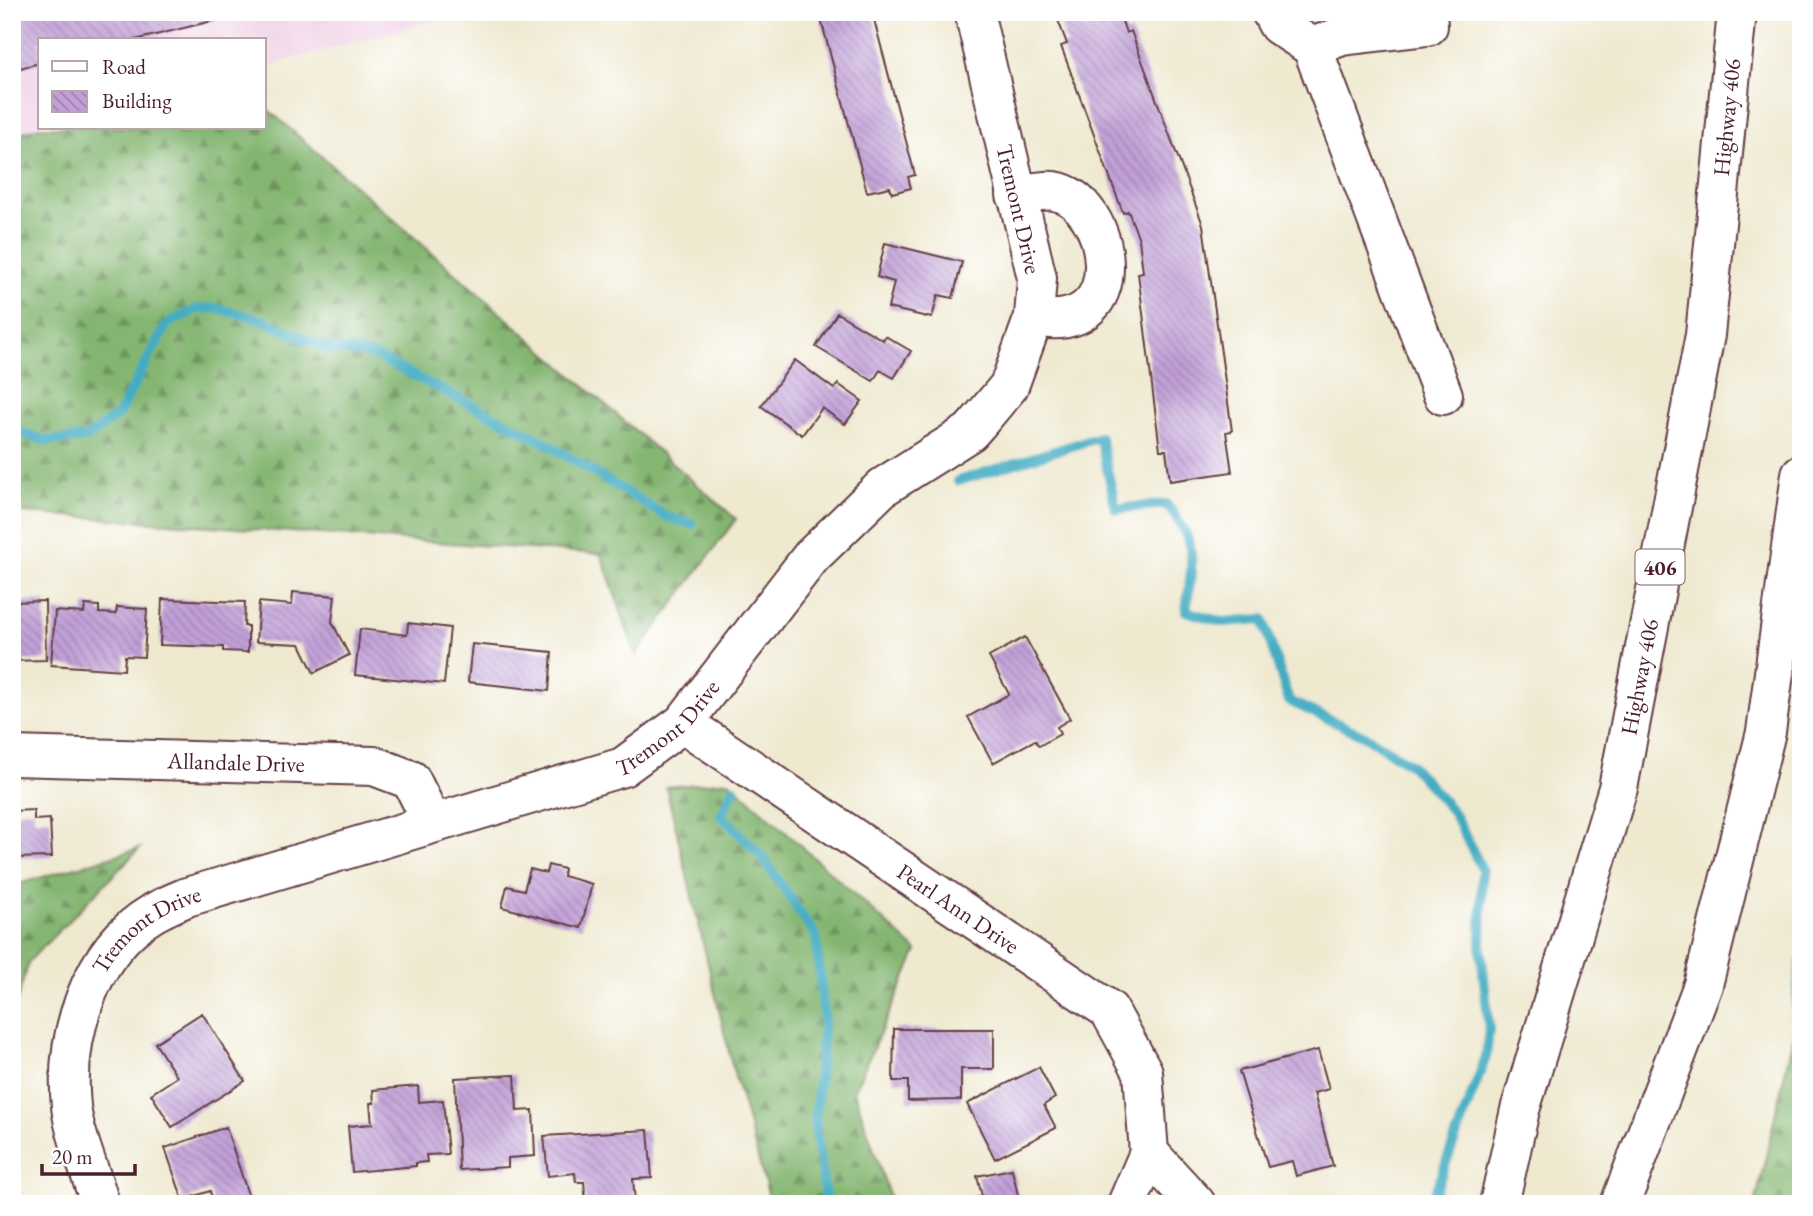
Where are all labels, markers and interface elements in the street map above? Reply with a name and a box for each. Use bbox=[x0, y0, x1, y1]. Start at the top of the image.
legend bbox=[38, 38, 266, 130]
text: Road bbox=[102, 53, 146, 80]
street label: Highway 406 bbox=[1706, 57, 1747, 177]
text: Building bbox=[102, 87, 172, 114]
street label: Tremont Drive bbox=[990, 141, 1048, 277]
road number: 406 bbox=[1636, 550, 1684, 584]
street label: Highway 406 bbox=[1613, 616, 1665, 738]
street label: Tremont Drive bbox=[612, 673, 726, 783]
street label: Allandale Drive bbox=[166, 745, 305, 779]
street label: Pearl Ann Drive bbox=[891, 857, 1025, 960]
street label: Tremont Drive bbox=[85, 879, 204, 979]
scale bar bbox=[42, 1132, 135, 1176]
text: 20 m bbox=[52, 1143, 93, 1170]

